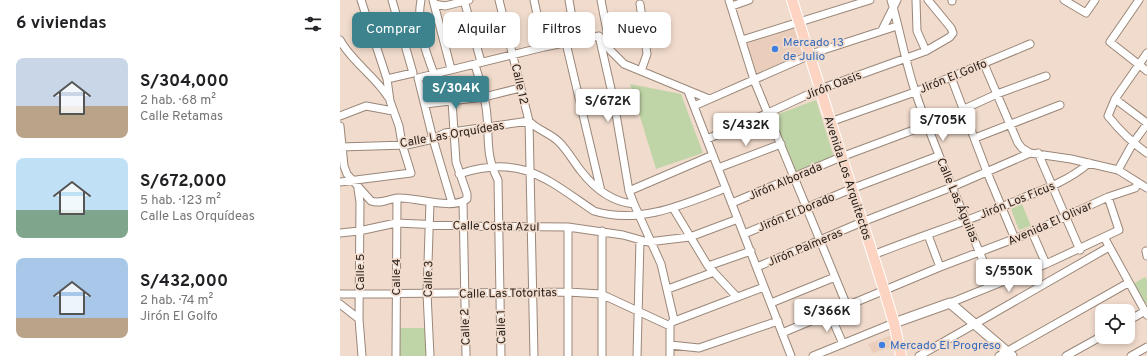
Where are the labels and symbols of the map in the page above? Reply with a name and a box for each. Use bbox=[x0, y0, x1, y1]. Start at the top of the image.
place label: Mercado 13 de Julio bbox=[783, 35, 844, 65]
marker: Mercado 13 de Julio bbox=[770, 44, 780, 54]
street label: Jirón El Golfo bbox=[917, 56, 990, 98]
street label: Calle 12 bbox=[507, 62, 531, 106]
street label: Jirón Oasis bbox=[803, 68, 864, 104]
pin: S/304K bbox=[423, 76, 489, 110]
pin: S/672K bbox=[575, 89, 641, 123]
pin: S/705K bbox=[910, 108, 976, 142]
pin: S/432K bbox=[713, 113, 779, 147]
street label: Avenida Los Arquitectos bbox=[819, 114, 875, 243]
street label: Calle Las Orquídeas bbox=[399, 118, 506, 152]
street label: Calle Las Águilas bbox=[932, 156, 982, 245]
street label: Jirón Alborada bbox=[746, 159, 825, 205]
street label: Jirón Los Ficus bbox=[977, 179, 1057, 223]
street label: Jirón El Dorado bbox=[755, 189, 838, 236]
street label: Avenida El Olivar bbox=[1006, 198, 1096, 250]
street label: Calle Costa Azul bbox=[452, 218, 539, 236]
street label: Jirón Palmeras bbox=[765, 225, 845, 271]
street label: Calle 5 bbox=[353, 253, 369, 291]
street label: Calle 4 bbox=[389, 258, 405, 296]
pin: S/550K bbox=[976, 259, 1042, 293]
street label: Calle 3 bbox=[421, 260, 437, 298]
street label: Calle Las Totoritas bbox=[459, 285, 557, 303]
pin: S/366K bbox=[794, 299, 860, 333]
street label: Calle 2 bbox=[457, 308, 475, 346]
street label: Calle 1 bbox=[494, 310, 510, 344]
place label: Mercado El Progreso bbox=[890, 338, 1001, 354]
marker: Mercado El Progreso bbox=[877, 340, 887, 350]

